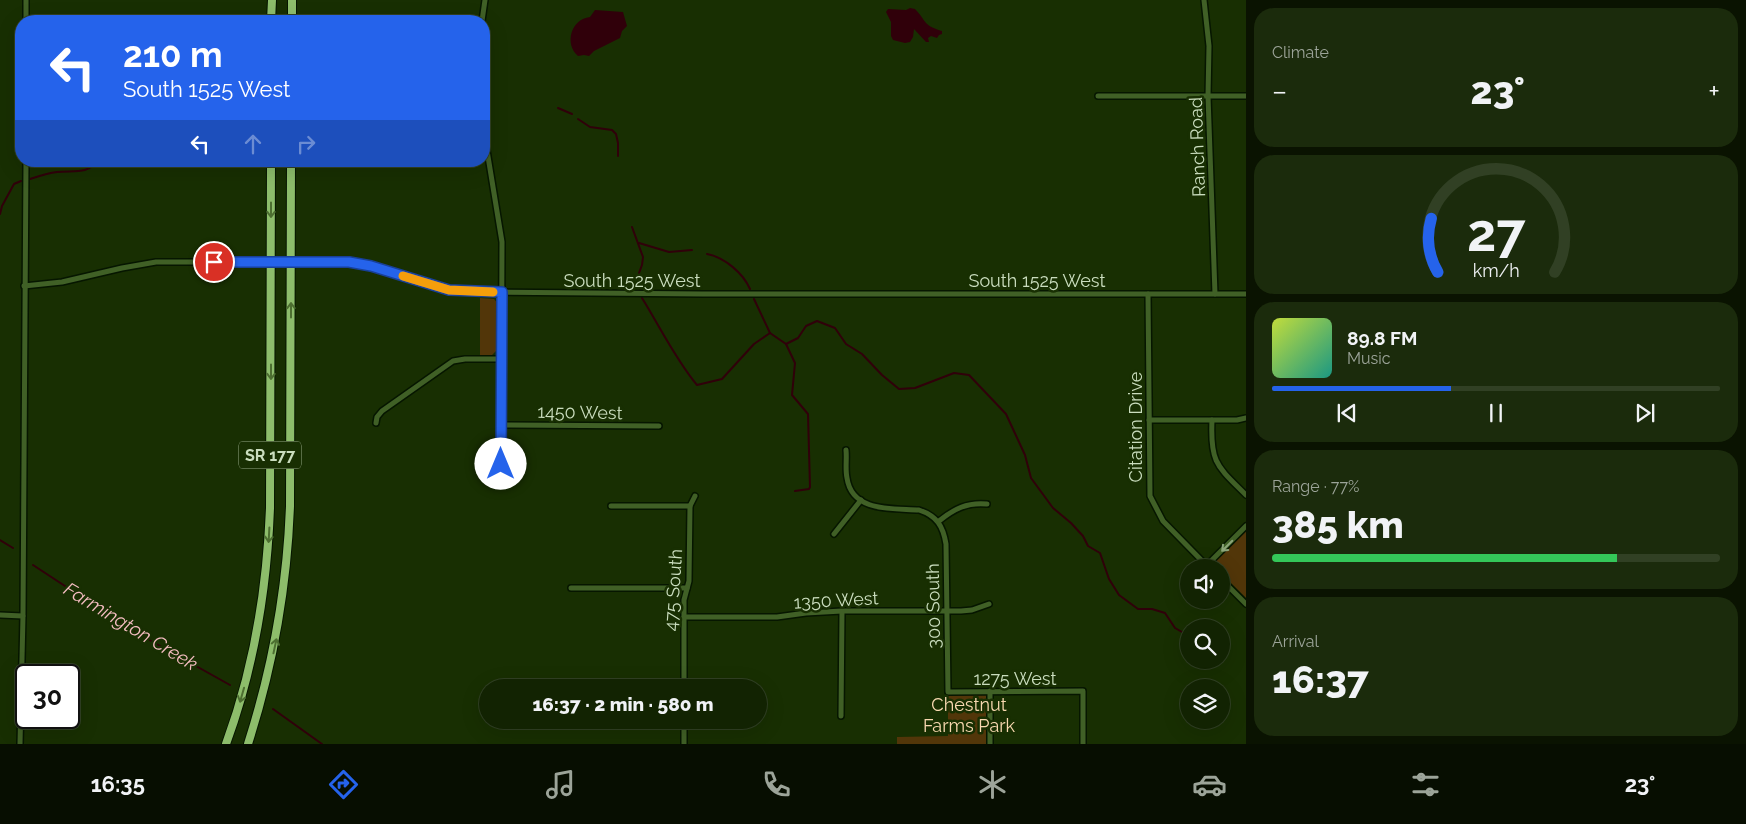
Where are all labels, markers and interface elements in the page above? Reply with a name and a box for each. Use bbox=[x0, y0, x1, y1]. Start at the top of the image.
text: 210 m bbox=[123, 34, 223, 75]
icon: left bbox=[40, 35, 105, 100]
text: Climate bbox=[1272, 43, 1329, 62]
text: 23° bbox=[1471, 68, 1525, 113]
text: − bbox=[1272, 75, 1287, 108]
text: + bbox=[1708, 75, 1720, 108]
text: South 1525 West bbox=[123, 76, 290, 102]
street label: Ranch Road bbox=[1185, 97, 1209, 197]
icon: left bbox=[186, 130, 214, 158]
icon: ahead bbox=[239, 130, 267, 158]
icon: right bbox=[292, 130, 320, 158]
one-way arrow bbox=[266, 202, 276, 218]
text: 27 bbox=[1467, 202, 1526, 263]
pin bbox=[193, 241, 235, 283]
icon: arrive bbox=[200, 248, 228, 276]
text: km/h bbox=[1472, 260, 1520, 281]
street label: South 1525 West bbox=[563, 270, 701, 291]
street label: South 1525 West bbox=[968, 270, 1106, 291]
one-way arrow bbox=[286, 302, 296, 318]
text: 89.8 FM bbox=[1347, 327, 1417, 349]
text: Music bbox=[1347, 349, 1391, 368]
one-way arrow bbox=[266, 364, 276, 380]
street label: Citation Drive bbox=[1125, 371, 1146, 482]
icon: previous bbox=[1333, 399, 1361, 427]
icon: pause bbox=[1482, 399, 1510, 427]
icon: next bbox=[1631, 399, 1659, 427]
street label: 1450 West bbox=[537, 401, 623, 423]
position arrow bbox=[474, 437, 526, 489]
road number: SR 177 bbox=[239, 442, 301, 468]
text: Range · 77% bbox=[1272, 477, 1359, 496]
text: 385 km bbox=[1272, 502, 1404, 547]
one-way arrow bbox=[264, 527, 273, 543]
one-way arrow bbox=[1221, 539, 1233, 551]
street label: 475 South bbox=[660, 548, 686, 632]
map controls bbox=[1180, 559, 1230, 729]
button: sound bbox=[1180, 559, 1230, 609]
street label: 300 South bbox=[922, 563, 944, 649]
water label: Farmington Creek bbox=[60, 577, 202, 675]
street label: 1350 West bbox=[793, 587, 879, 613]
button: search bbox=[1180, 619, 1230, 669]
text: Arrival bbox=[1272, 632, 1319, 651]
one-way arrow bbox=[270, 639, 280, 655]
text: 16:37 bbox=[1272, 657, 1369, 702]
speed limit sign: 30 bbox=[15, 664, 80, 729]
street label: 1275 West bbox=[973, 668, 1057, 689]
button: layers bbox=[1180, 679, 1230, 729]
one-way arrow bbox=[237, 686, 246, 702]
text: 16:37 · 2 min · 580 m bbox=[532, 693, 714, 715]
park label: Chestnut Farms Park bbox=[923, 694, 1016, 736]
icon: directions bbox=[326, 767, 361, 802]
icon: music bbox=[543, 767, 578, 802]
icon: phone bbox=[759, 767, 794, 802]
icon: climate bbox=[975, 767, 1010, 802]
icon: car bbox=[1192, 767, 1227, 802]
icon: filters bbox=[1408, 767, 1443, 802]
text: 16:35 bbox=[91, 771, 145, 797]
text: 23° bbox=[1625, 771, 1655, 797]

